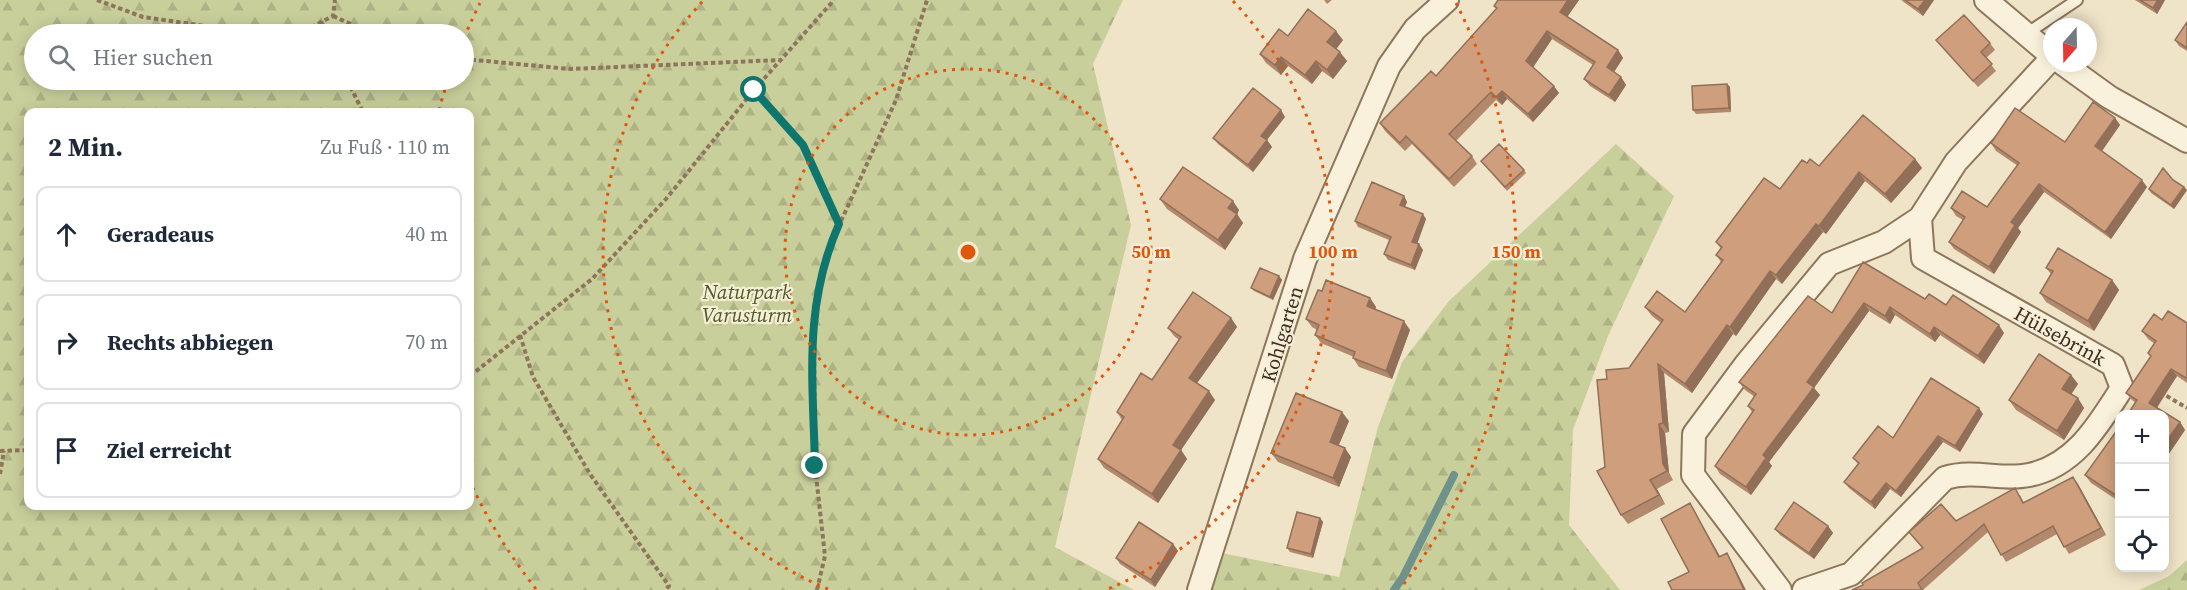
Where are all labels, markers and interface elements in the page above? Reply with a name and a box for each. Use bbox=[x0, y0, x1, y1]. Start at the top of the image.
north arrow bbox=[2043, 18, 2097, 72]
search box bbox=[24, 24, 474, 90]
icon: search bbox=[45, 41, 78, 74]
text: Hier suchen bbox=[93, 42, 213, 72]
route start bbox=[740, 76, 766, 102]
text: 2 Min. bbox=[48, 129, 123, 165]
text: Zu Fuß · 110 m bbox=[320, 133, 450, 161]
icon: ahead bbox=[50, 218, 83, 251]
text: Geradeaus bbox=[107, 219, 214, 249]
text: 40 m bbox=[405, 220, 448, 248]
text: 50 m bbox=[1131, 239, 1171, 264]
text: 100 m bbox=[1308, 239, 1358, 264]
text: 150 m bbox=[1491, 239, 1541, 264]
centre of rings bbox=[958, 242, 978, 262]
park label: Naturpark Varusturm bbox=[702, 278, 793, 329]
street label: Kohlgarten bbox=[1254, 282, 1310, 386]
street label: Hülsebrink bbox=[2009, 299, 2111, 373]
icon: right bbox=[50, 326, 83, 359]
text: Rechts abbiegen bbox=[107, 327, 274, 357]
text: 70 m bbox=[405, 328, 448, 356]
map controls bbox=[2115, 410, 2169, 572]
button: + bbox=[2115, 410, 2169, 464]
icon: arrive bbox=[50, 434, 83, 467]
text: Ziel erreicht bbox=[107, 435, 231, 465]
route end bbox=[801, 452, 827, 478]
button: − bbox=[2115, 464, 2169, 518]
button: locate bbox=[2115, 518, 2169, 572]

